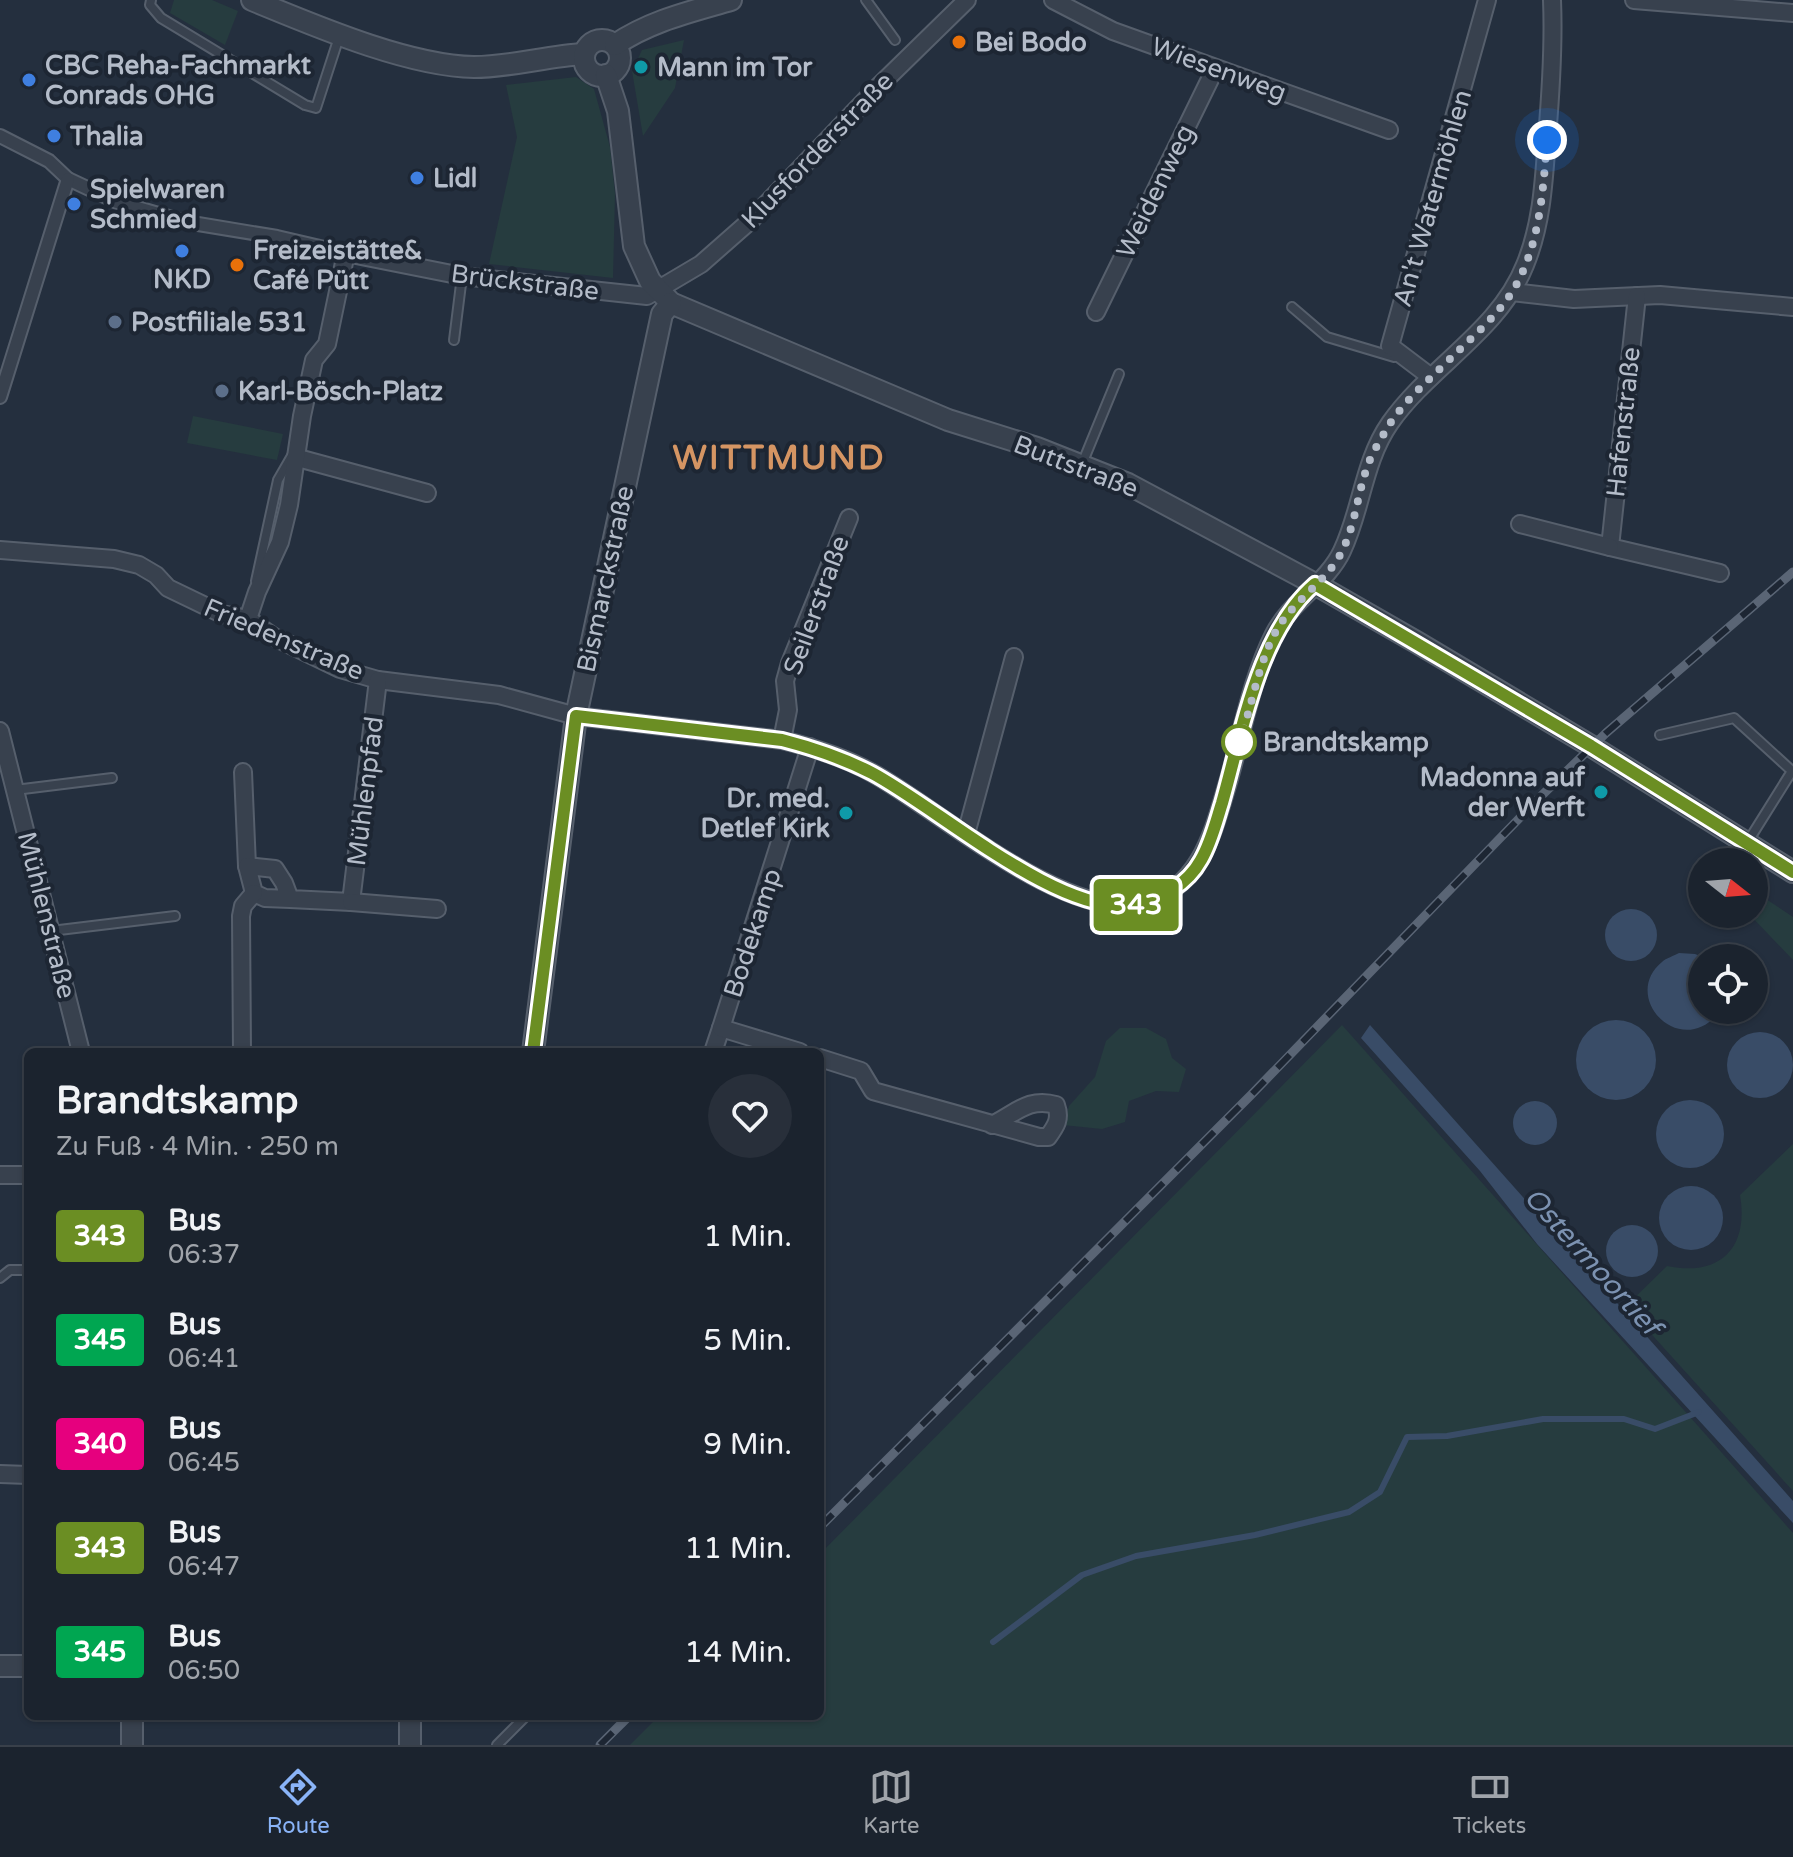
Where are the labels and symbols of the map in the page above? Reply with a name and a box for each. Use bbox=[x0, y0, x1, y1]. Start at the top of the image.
place label: Bei Bodo bbox=[975, 27, 1087, 58]
street label: Wiesenweg bbox=[1147, 31, 1291, 108]
marker: Bei Bodo bbox=[950, 33, 968, 51]
place label: CBC Reha-Fachmarkt Conrads OHG bbox=[45, 50, 311, 111]
place label: Mann im Tor bbox=[657, 52, 813, 83]
marker: Mann im Tor bbox=[632, 58, 650, 76]
street label: Klusforderstraße bbox=[735, 66, 900, 235]
marker: CBC Reha-Fachmarkt Conrads OHG bbox=[20, 71, 38, 89]
street label: An't Watermöhlen bbox=[1387, 86, 1478, 310]
street label: Weidenweg bbox=[1110, 119, 1201, 263]
your location bbox=[1527, 120, 1567, 160]
place label: Thalia bbox=[69, 121, 144, 152]
marker: Thalia bbox=[45, 127, 63, 145]
place label: Lidl bbox=[433, 163, 477, 194]
marker: Lidl bbox=[408, 169, 426, 187]
place label: Spielwaren Schmied bbox=[90, 174, 225, 235]
marker: Spielwaren Schmied bbox=[65, 195, 83, 213]
place label: Freizeistätte& Café Pütt bbox=[253, 235, 423, 296]
marker: NKD bbox=[173, 242, 191, 260]
marker: Freizeistätte& Café Pütt bbox=[228, 256, 246, 274]
street label: Brückstraße bbox=[449, 258, 601, 307]
place label: NKD bbox=[153, 264, 211, 295]
place label: Postfiliale 531 bbox=[131, 307, 307, 338]
marker: Postfiliale 531 bbox=[106, 313, 124, 331]
street label: Hafenstraße bbox=[1600, 345, 1647, 499]
place label: Karl-Bösch-Platz bbox=[238, 376, 443, 407]
marker: Karl-Bösch-Platz bbox=[213, 382, 231, 400]
street label: Buttstraße bbox=[1009, 429, 1142, 504]
district label: WITTMUND bbox=[673, 438, 885, 479]
street label: Bismarckstraße bbox=[571, 483, 640, 675]
street label: Seilerstraße bbox=[777, 531, 856, 679]
street label: Friedenstraße bbox=[199, 592, 368, 687]
street label: Mühlenpfad bbox=[341, 715, 390, 868]
marker: Brandtskamp bbox=[1222, 725, 1256, 759]
place label: Brandtskamp bbox=[1263, 727, 1429, 758]
place label: Madonna auf der Werft bbox=[1420, 762, 1586, 823]
place label: Dr. med. Detlef Kirk bbox=[700, 783, 830, 844]
marker: Madonna auf der Werft bbox=[1592, 783, 1610, 801]
marker: Dr. med. Detlef Kirk bbox=[837, 804, 855, 822]
street label: Mühlenstraße bbox=[11, 828, 82, 1002]
north arrow bbox=[1688, 848, 1768, 928]
street label: Bodekamp bbox=[717, 865, 788, 1001]
line badge: 343 bbox=[1090, 879, 1182, 931]
water label: Ostermoortief bbox=[1517, 1181, 1671, 1347]

